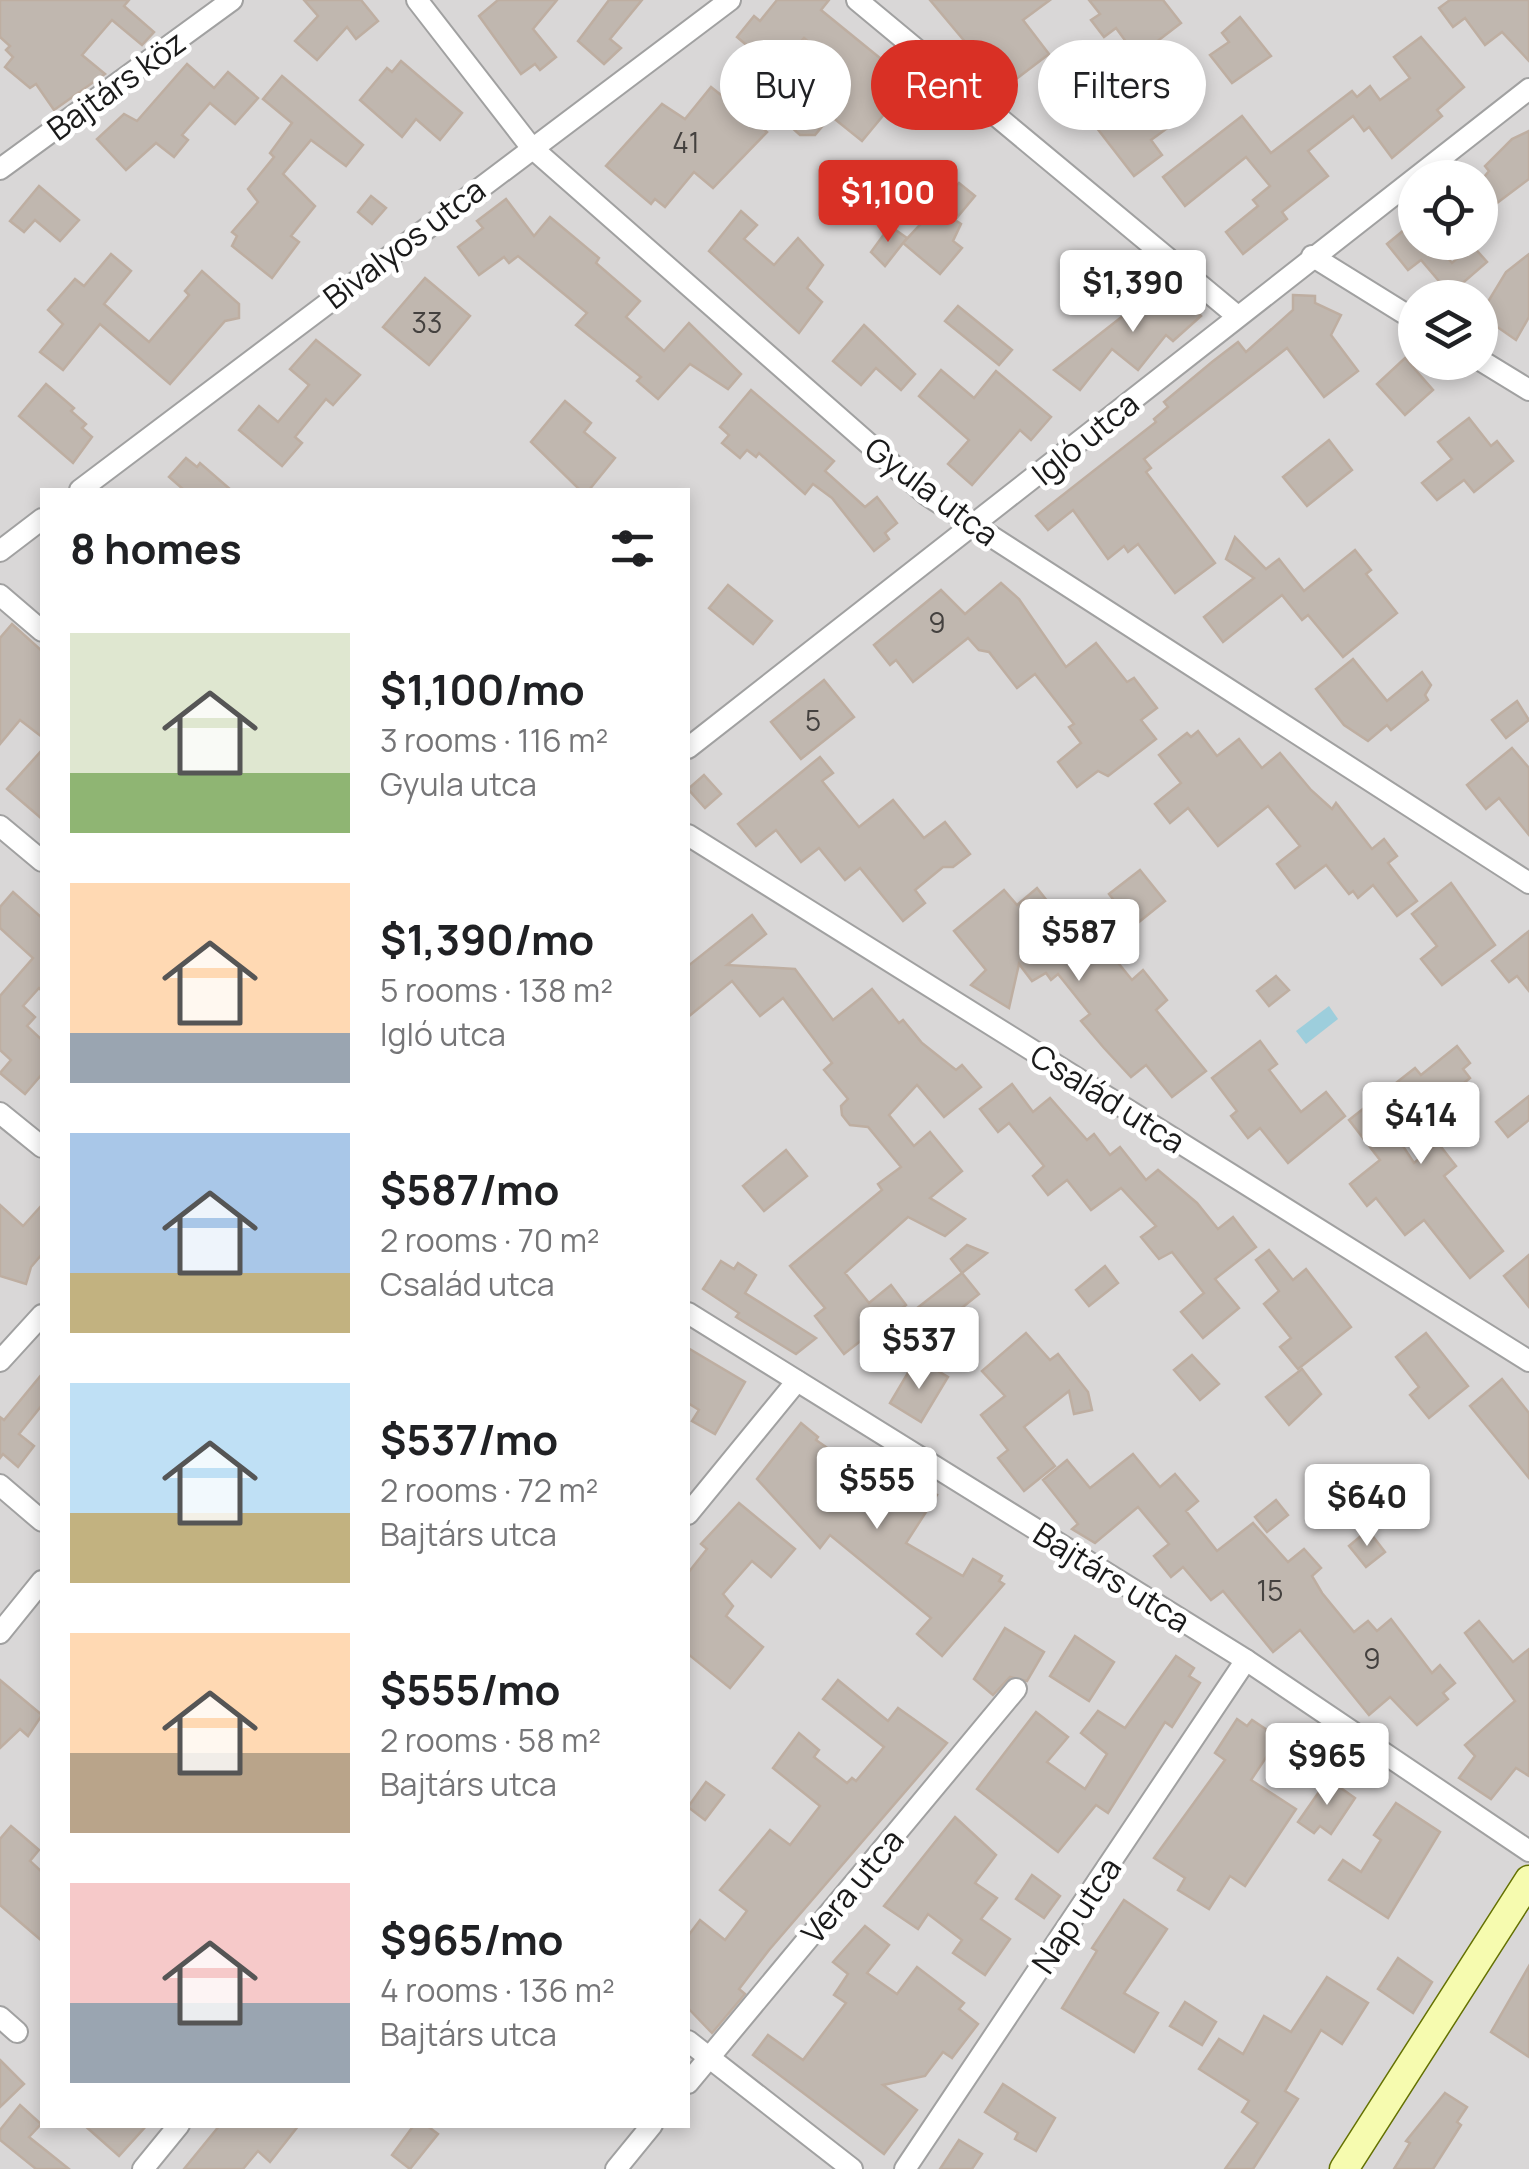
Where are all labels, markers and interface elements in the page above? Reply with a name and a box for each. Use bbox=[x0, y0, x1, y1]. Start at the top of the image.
street label: Bajtárs köz bbox=[38, 20, 194, 150]
chip: Buy bbox=[720, 40, 851, 130]
chip: Rent bbox=[871, 40, 1018, 130]
chip: Filters bbox=[1038, 40, 1206, 130]
house number: 41 bbox=[672, 123, 700, 161]
pin: $1,100 bbox=[807, 160, 969, 245]
map controls bbox=[1398, 160, 1498, 380]
button: locate bbox=[1398, 160, 1498, 260]
street label: Bivalyos utca bbox=[314, 168, 494, 318]
text: $1,100 bbox=[841, 170, 935, 214]
pin: $1,390 bbox=[1052, 250, 1214, 335]
text: $1,390 bbox=[1082, 260, 1184, 304]
button: layers bbox=[1398, 280, 1498, 380]
house number: 33 bbox=[412, 303, 442, 341]
street label: Igló utca bbox=[1022, 381, 1148, 495]
street label: Gyula utca bbox=[856, 426, 1008, 556]
text: 8 homes bbox=[70, 519, 242, 577]
icon: filters bbox=[605, 521, 660, 576]
house number: 9 bbox=[928, 603, 946, 641]
text: $1,100/mo bbox=[380, 660, 585, 718]
icon: home bbox=[150, 673, 270, 793]
house number: 5 bbox=[805, 701, 821, 739]
text: 3 rooms · 116 m² bbox=[380, 718, 608, 762]
text: Gyula utca bbox=[380, 762, 537, 806]
pin: $587 bbox=[1020, 899, 1138, 984]
text: $587 bbox=[1041, 909, 1117, 953]
text: $1,390/mo bbox=[380, 910, 594, 968]
icon: home bbox=[150, 923, 270, 1043]
text: 5 rooms · 138 m² bbox=[380, 968, 613, 1012]
text: Igló utca bbox=[380, 1012, 506, 1056]
street label: Család utca bbox=[1022, 1033, 1194, 1163]
pin: $414 bbox=[1362, 1082, 1480, 1167]
text: $414 bbox=[1384, 1092, 1458, 1136]
text: $587/mo bbox=[380, 1160, 559, 1218]
icon: home bbox=[150, 1173, 270, 1293]
text: 2 rooms · 70 m² bbox=[380, 1218, 600, 1262]
text: Család utca bbox=[380, 1262, 555, 1306]
pin: $537 bbox=[860, 1307, 978, 1392]
text: $537 bbox=[882, 1317, 956, 1361]
text: $537/mo bbox=[380, 1410, 558, 1468]
icon: home bbox=[150, 1423, 270, 1543]
pin: $555 bbox=[818, 1447, 936, 1532]
text: $555 bbox=[839, 1457, 915, 1501]
pin: $640 bbox=[1308, 1464, 1426, 1549]
text: 2 rooms · 72 m² bbox=[380, 1468, 598, 1512]
text: $640 bbox=[1327, 1474, 1407, 1518]
text: Bajtárs utca bbox=[380, 1512, 557, 1556]
street label: Bajtárs utca bbox=[1025, 1512, 1199, 1642]
house number: 15 bbox=[1256, 1571, 1284, 1609]
house number: 9 bbox=[1363, 1639, 1381, 1677]
text: $555/mo bbox=[380, 1660, 561, 1718]
icon: home bbox=[150, 1673, 270, 1793]
text: 2 rooms · 58 m² bbox=[380, 1718, 601, 1762]
pin: $965 bbox=[1268, 1723, 1386, 1808]
text: $965 bbox=[1288, 1733, 1366, 1777]
text: Bajtárs utca bbox=[380, 1762, 557, 1806]
street label: Vera utca bbox=[791, 1819, 913, 1953]
street label: Nap utca bbox=[1021, 1848, 1131, 1982]
text: $965/mo bbox=[380, 1910, 563, 1968]
icon: home bbox=[150, 1923, 270, 2043]
text: 4 rooms · 136 m² bbox=[380, 1968, 615, 2012]
text: Bajtárs utca bbox=[380, 2012, 557, 2056]

